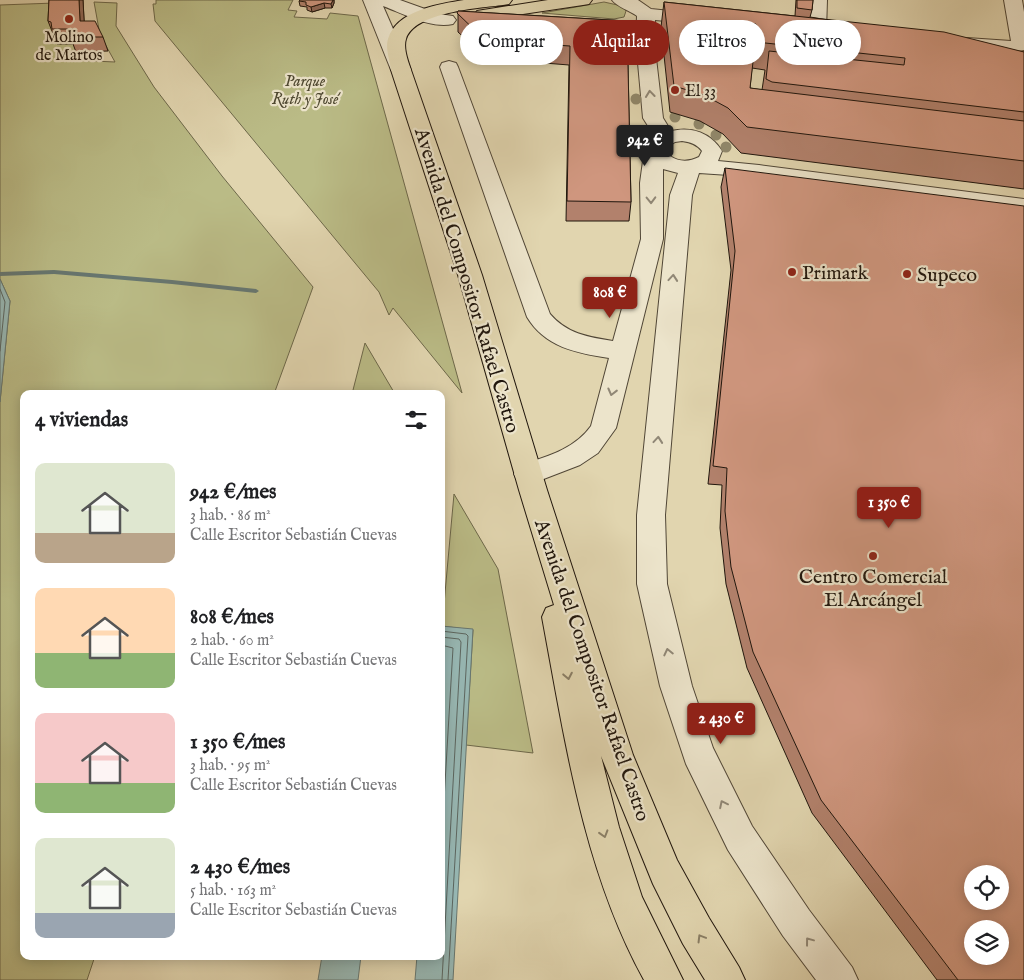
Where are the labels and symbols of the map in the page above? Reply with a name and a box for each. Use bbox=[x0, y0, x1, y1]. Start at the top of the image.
marker: Molino de Martos bbox=[63, 13, 75, 25]
place label: Molino de Martos bbox=[36, 28, 103, 66]
park label: Parque Ruth y José bbox=[272, 72, 341, 110]
place label: El 33 bbox=[685, 82, 716, 102]
marker: El 33 bbox=[669, 84, 681, 96]
one-way arrow bbox=[645, 89, 656, 97]
street label: Avenida del Compositor Rafael Castro bbox=[408, 124, 525, 436]
pin: 942 € bbox=[610, 124, 680, 167]
one-way arrow bbox=[646, 196, 656, 204]
place label: Primark bbox=[802, 261, 869, 286]
place label: Supeco bbox=[917, 263, 977, 288]
marker: Primark bbox=[786, 266, 798, 278]
marker: Supeco bbox=[901, 268, 913, 280]
one-way arrow bbox=[667, 274, 678, 282]
pin: 808 € bbox=[575, 276, 645, 319]
one-way arrow bbox=[607, 387, 618, 396]
one-way arrow bbox=[652, 435, 663, 443]
pin: 1 350 € bbox=[843, 486, 935, 529]
street label: Avenida del Compositor Rafael Castro bbox=[528, 515, 655, 825]
marker: Centro Comercial El Arcángel bbox=[867, 550, 879, 562]
place label: Centro Comercial El Arcángel bbox=[799, 565, 948, 613]
one-way arrow bbox=[663, 647, 674, 656]
one-way arrow bbox=[563, 671, 573, 680]
pin: 2 430 € bbox=[675, 702, 767, 745]
one-way arrow bbox=[719, 800, 729, 809]
one-way arrow bbox=[599, 829, 609, 838]
one-way arrow bbox=[697, 935, 707, 944]
one-way arrow bbox=[806, 937, 815, 947]

